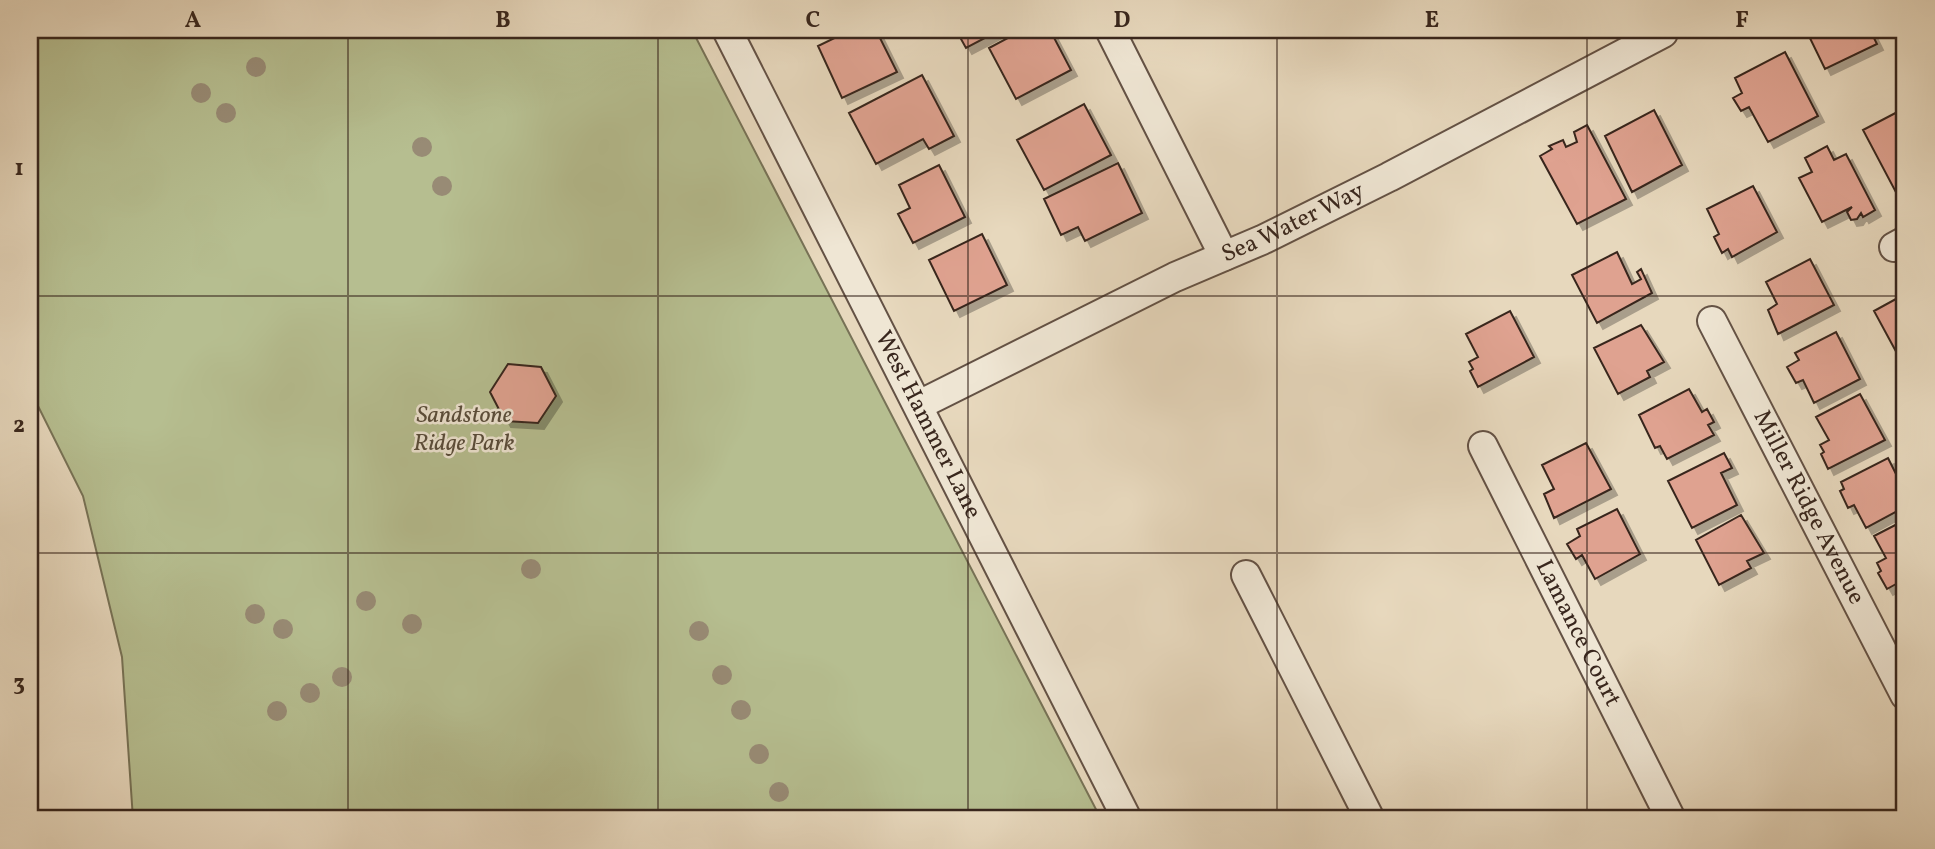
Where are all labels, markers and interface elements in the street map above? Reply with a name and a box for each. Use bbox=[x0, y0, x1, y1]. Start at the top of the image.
text: A bbox=[185, 5, 201, 37]
text: B bbox=[495, 5, 511, 37]
text: C bbox=[806, 5, 820, 37]
text: D bbox=[1114, 5, 1131, 37]
text: E bbox=[1425, 5, 1439, 37]
text: F bbox=[1735, 5, 1749, 37]
text: 1 bbox=[14, 153, 24, 185]
street label: Sea Water Way bbox=[1216, 175, 1371, 272]
street label: West Hammer Lane bbox=[865, 325, 989, 525]
park label: Sandstone Ridge Park bbox=[413, 399, 515, 461]
street label: Miller Ridge Avenue bbox=[1744, 405, 1873, 611]
text: 2 bbox=[13, 410, 25, 442]
street label: Lamance Court bbox=[1526, 554, 1629, 713]
text: 3 bbox=[13, 668, 25, 700]

